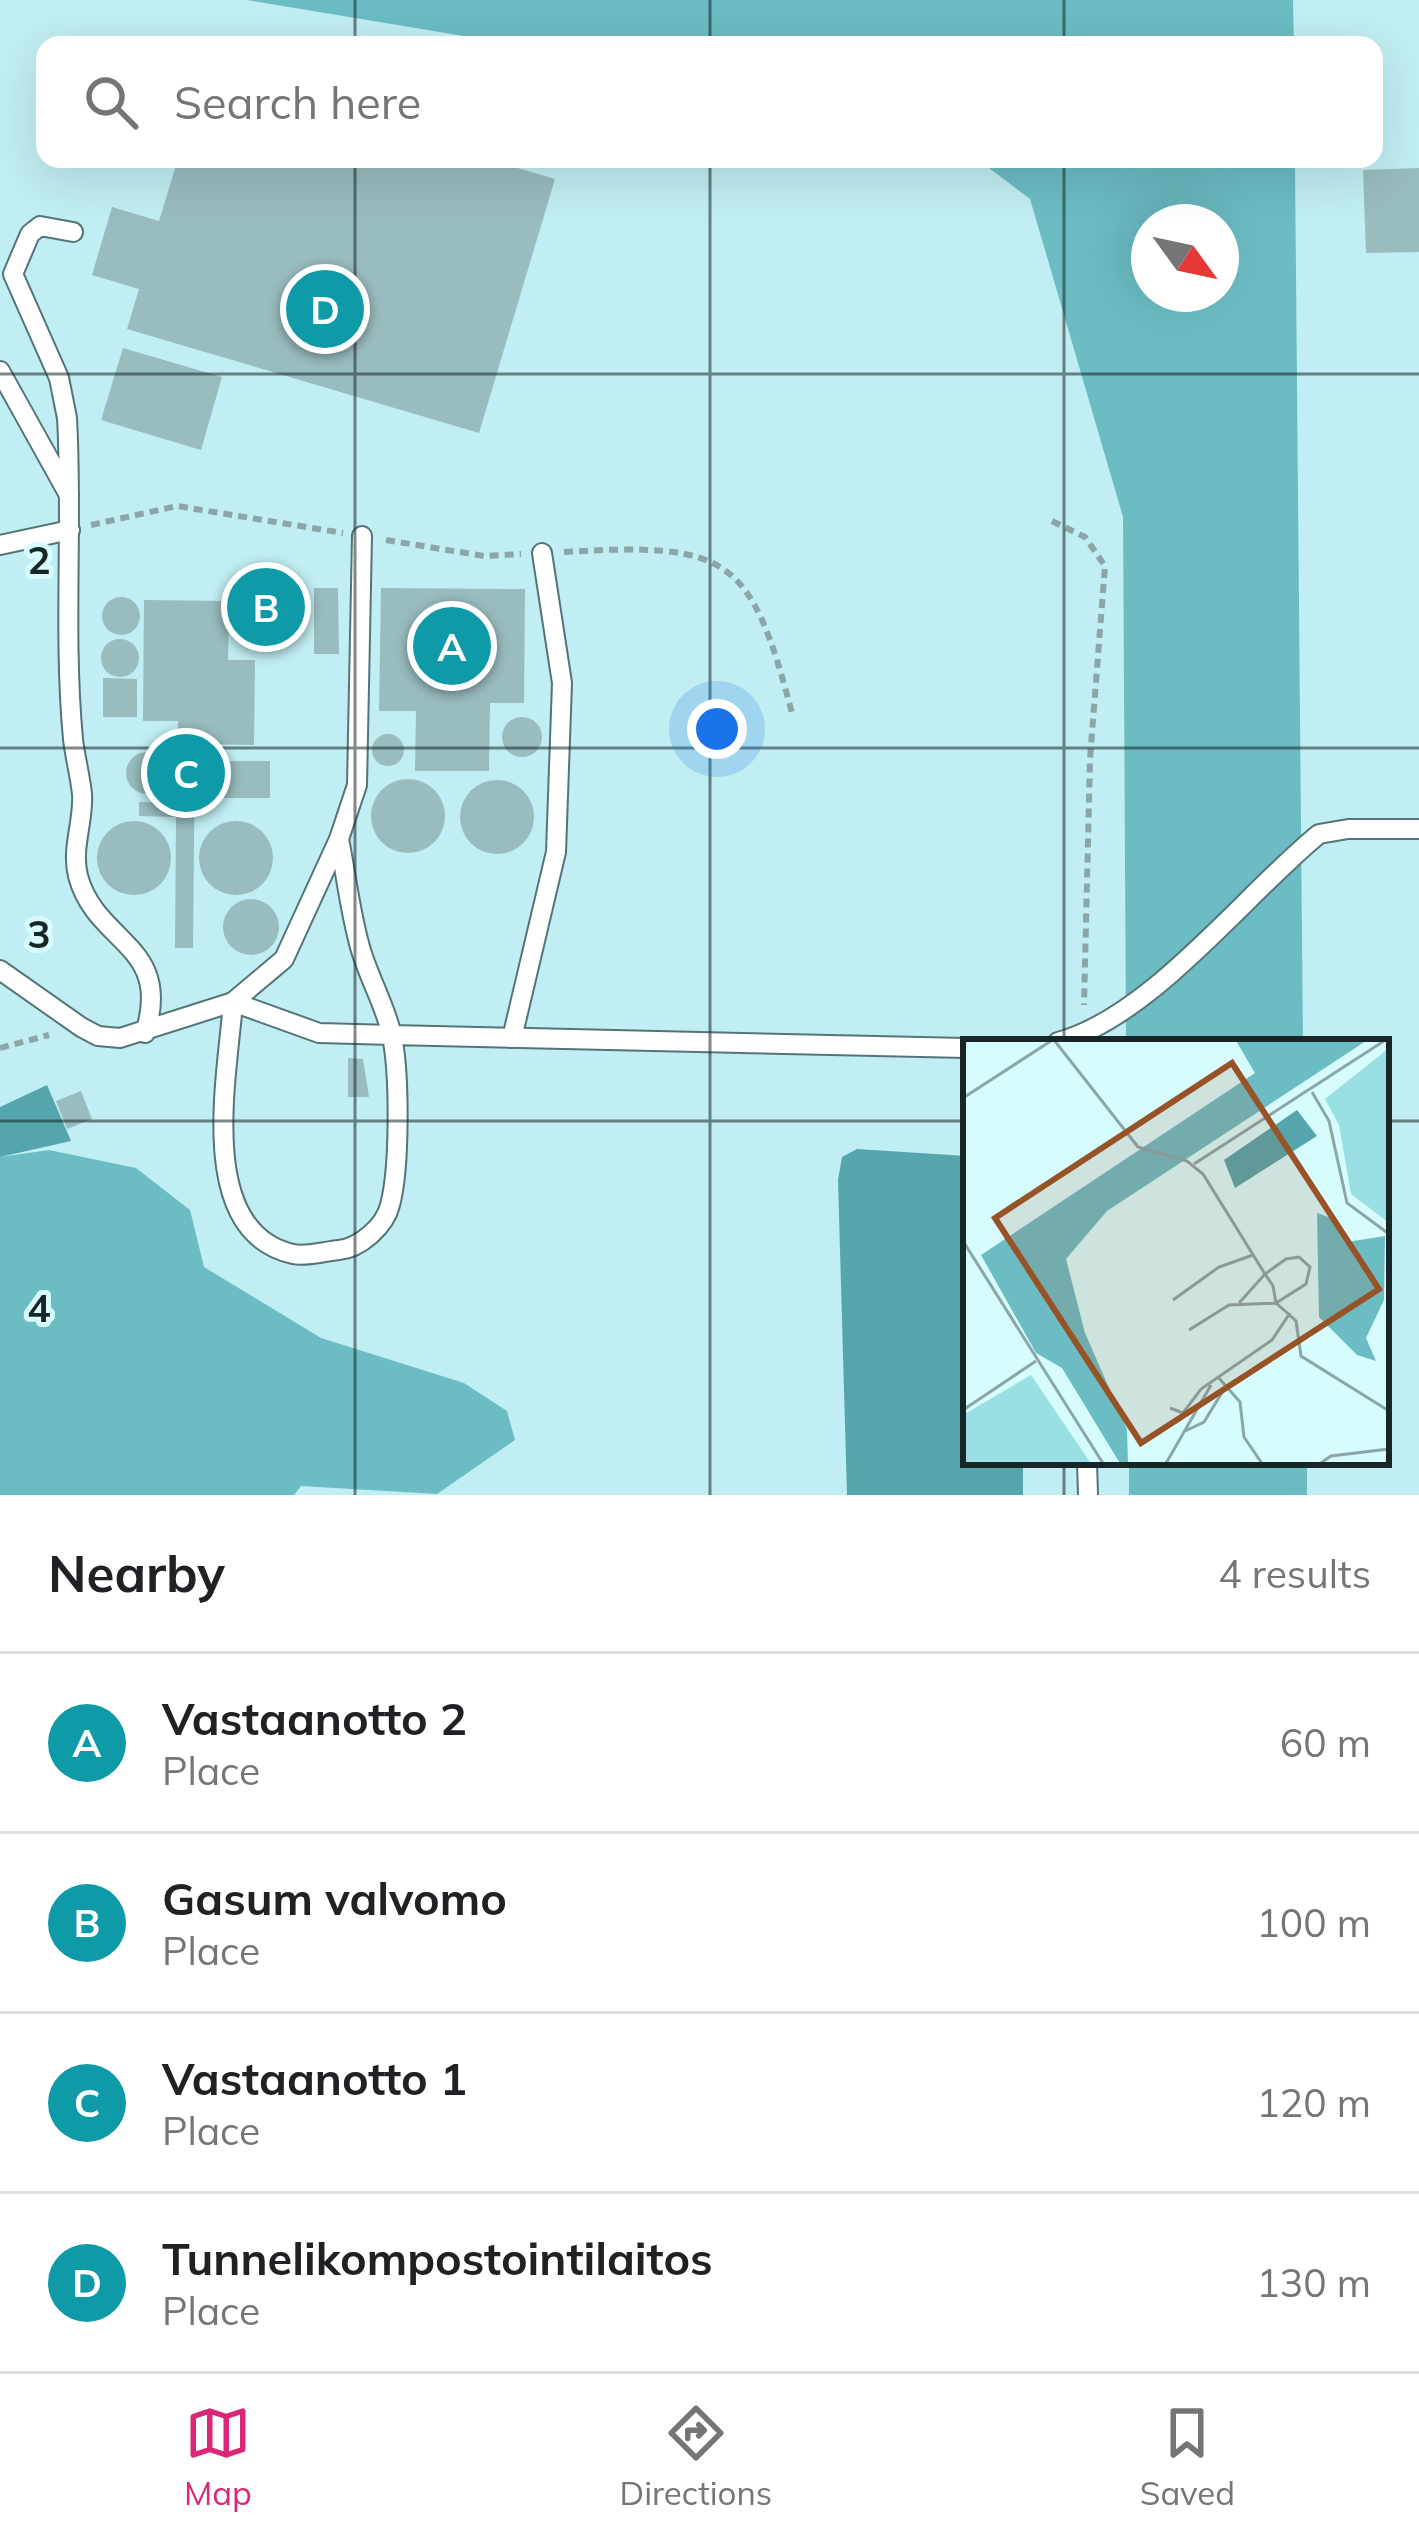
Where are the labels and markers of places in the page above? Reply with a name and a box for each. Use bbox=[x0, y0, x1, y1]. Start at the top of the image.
pin: D bbox=[286, 264, 364, 354]
pin: B bbox=[227, 562, 305, 652]
pin: A bbox=[413, 601, 491, 691]
pin: C bbox=[147, 728, 225, 818]

